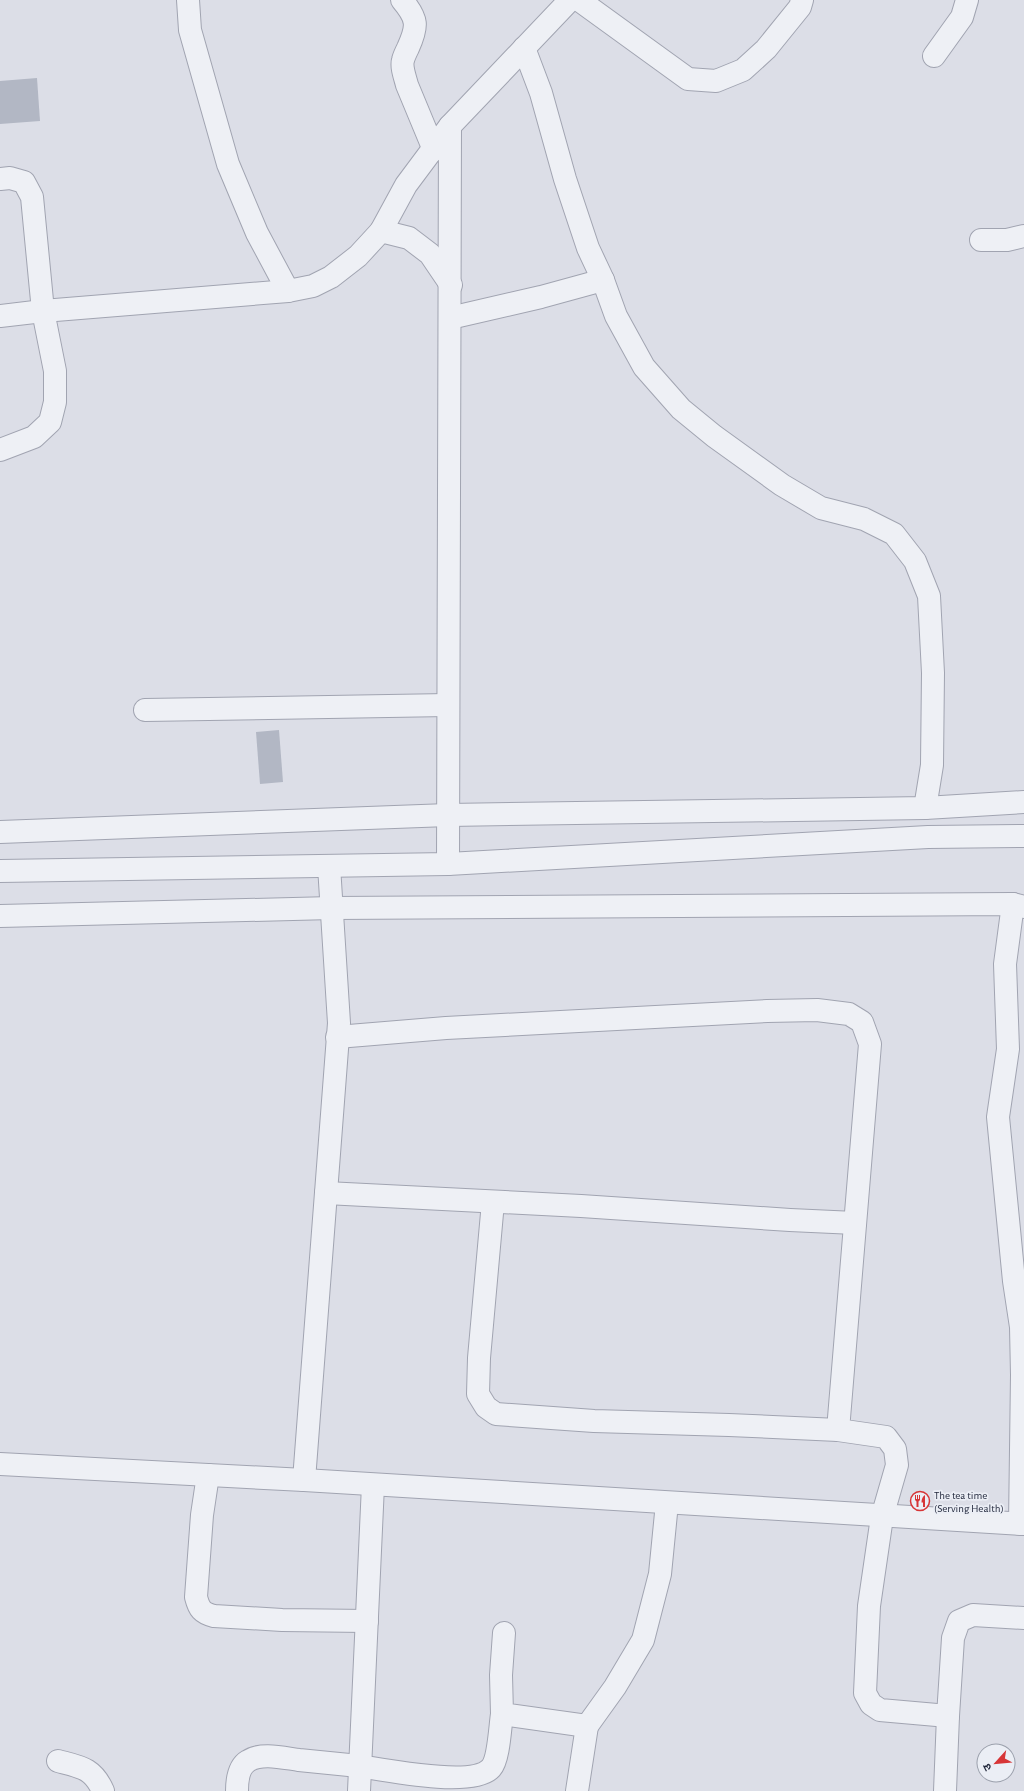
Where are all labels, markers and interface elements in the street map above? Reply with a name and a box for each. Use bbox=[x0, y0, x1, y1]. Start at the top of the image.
restaurant icon: The tea time (Serving Health) bbox=[909, 1490, 931, 1512]
place label: The tea time (Serving Health) bbox=[934, 1490, 1004, 1514]
north arrow bbox=[976, 1743, 1016, 1783]
text: उ bbox=[981, 1761, 994, 1773]

